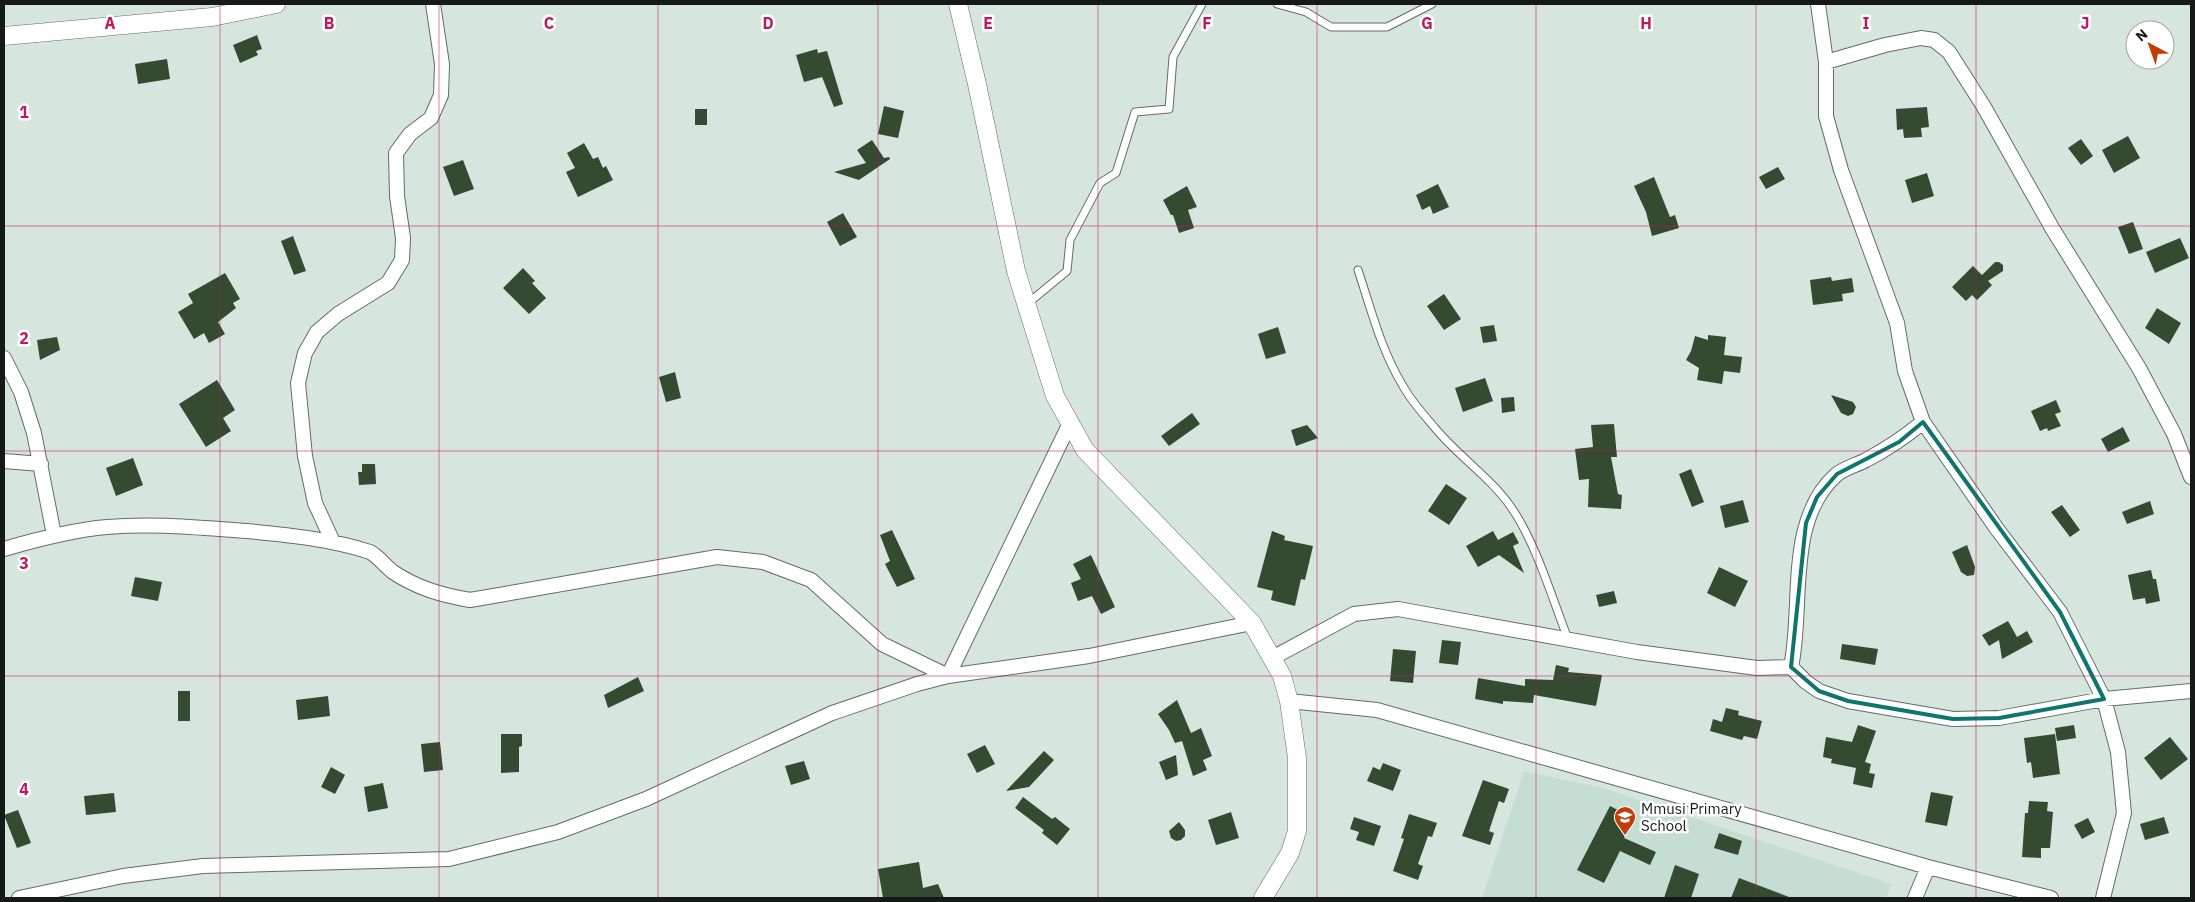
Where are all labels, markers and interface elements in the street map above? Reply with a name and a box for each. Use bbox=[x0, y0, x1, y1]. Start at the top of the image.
text: A bbox=[105, 13, 116, 33]
text: B bbox=[324, 13, 335, 33]
text: C bbox=[544, 13, 554, 33]
text: D bbox=[762, 13, 774, 33]
text: E bbox=[983, 13, 993, 33]
text: F bbox=[1202, 13, 1212, 33]
text: G bbox=[1421, 13, 1433, 33]
text: H bbox=[1640, 13, 1652, 33]
text: I bbox=[1863, 13, 1870, 33]
text: J bbox=[2081, 13, 2089, 33]
north arrow bbox=[2125, 20, 2175, 70]
text: N bbox=[2132, 25, 2151, 45]
text: 1 bbox=[19, 102, 29, 122]
text: 2 bbox=[19, 328, 29, 348]
text: 3 bbox=[19, 553, 29, 573]
text: 4 bbox=[19, 779, 29, 799]
place label: Mmusi Primary School bbox=[1641, 799, 1742, 835]
school or university icon: Mmusi Primary School bbox=[1613, 805, 1637, 836]

